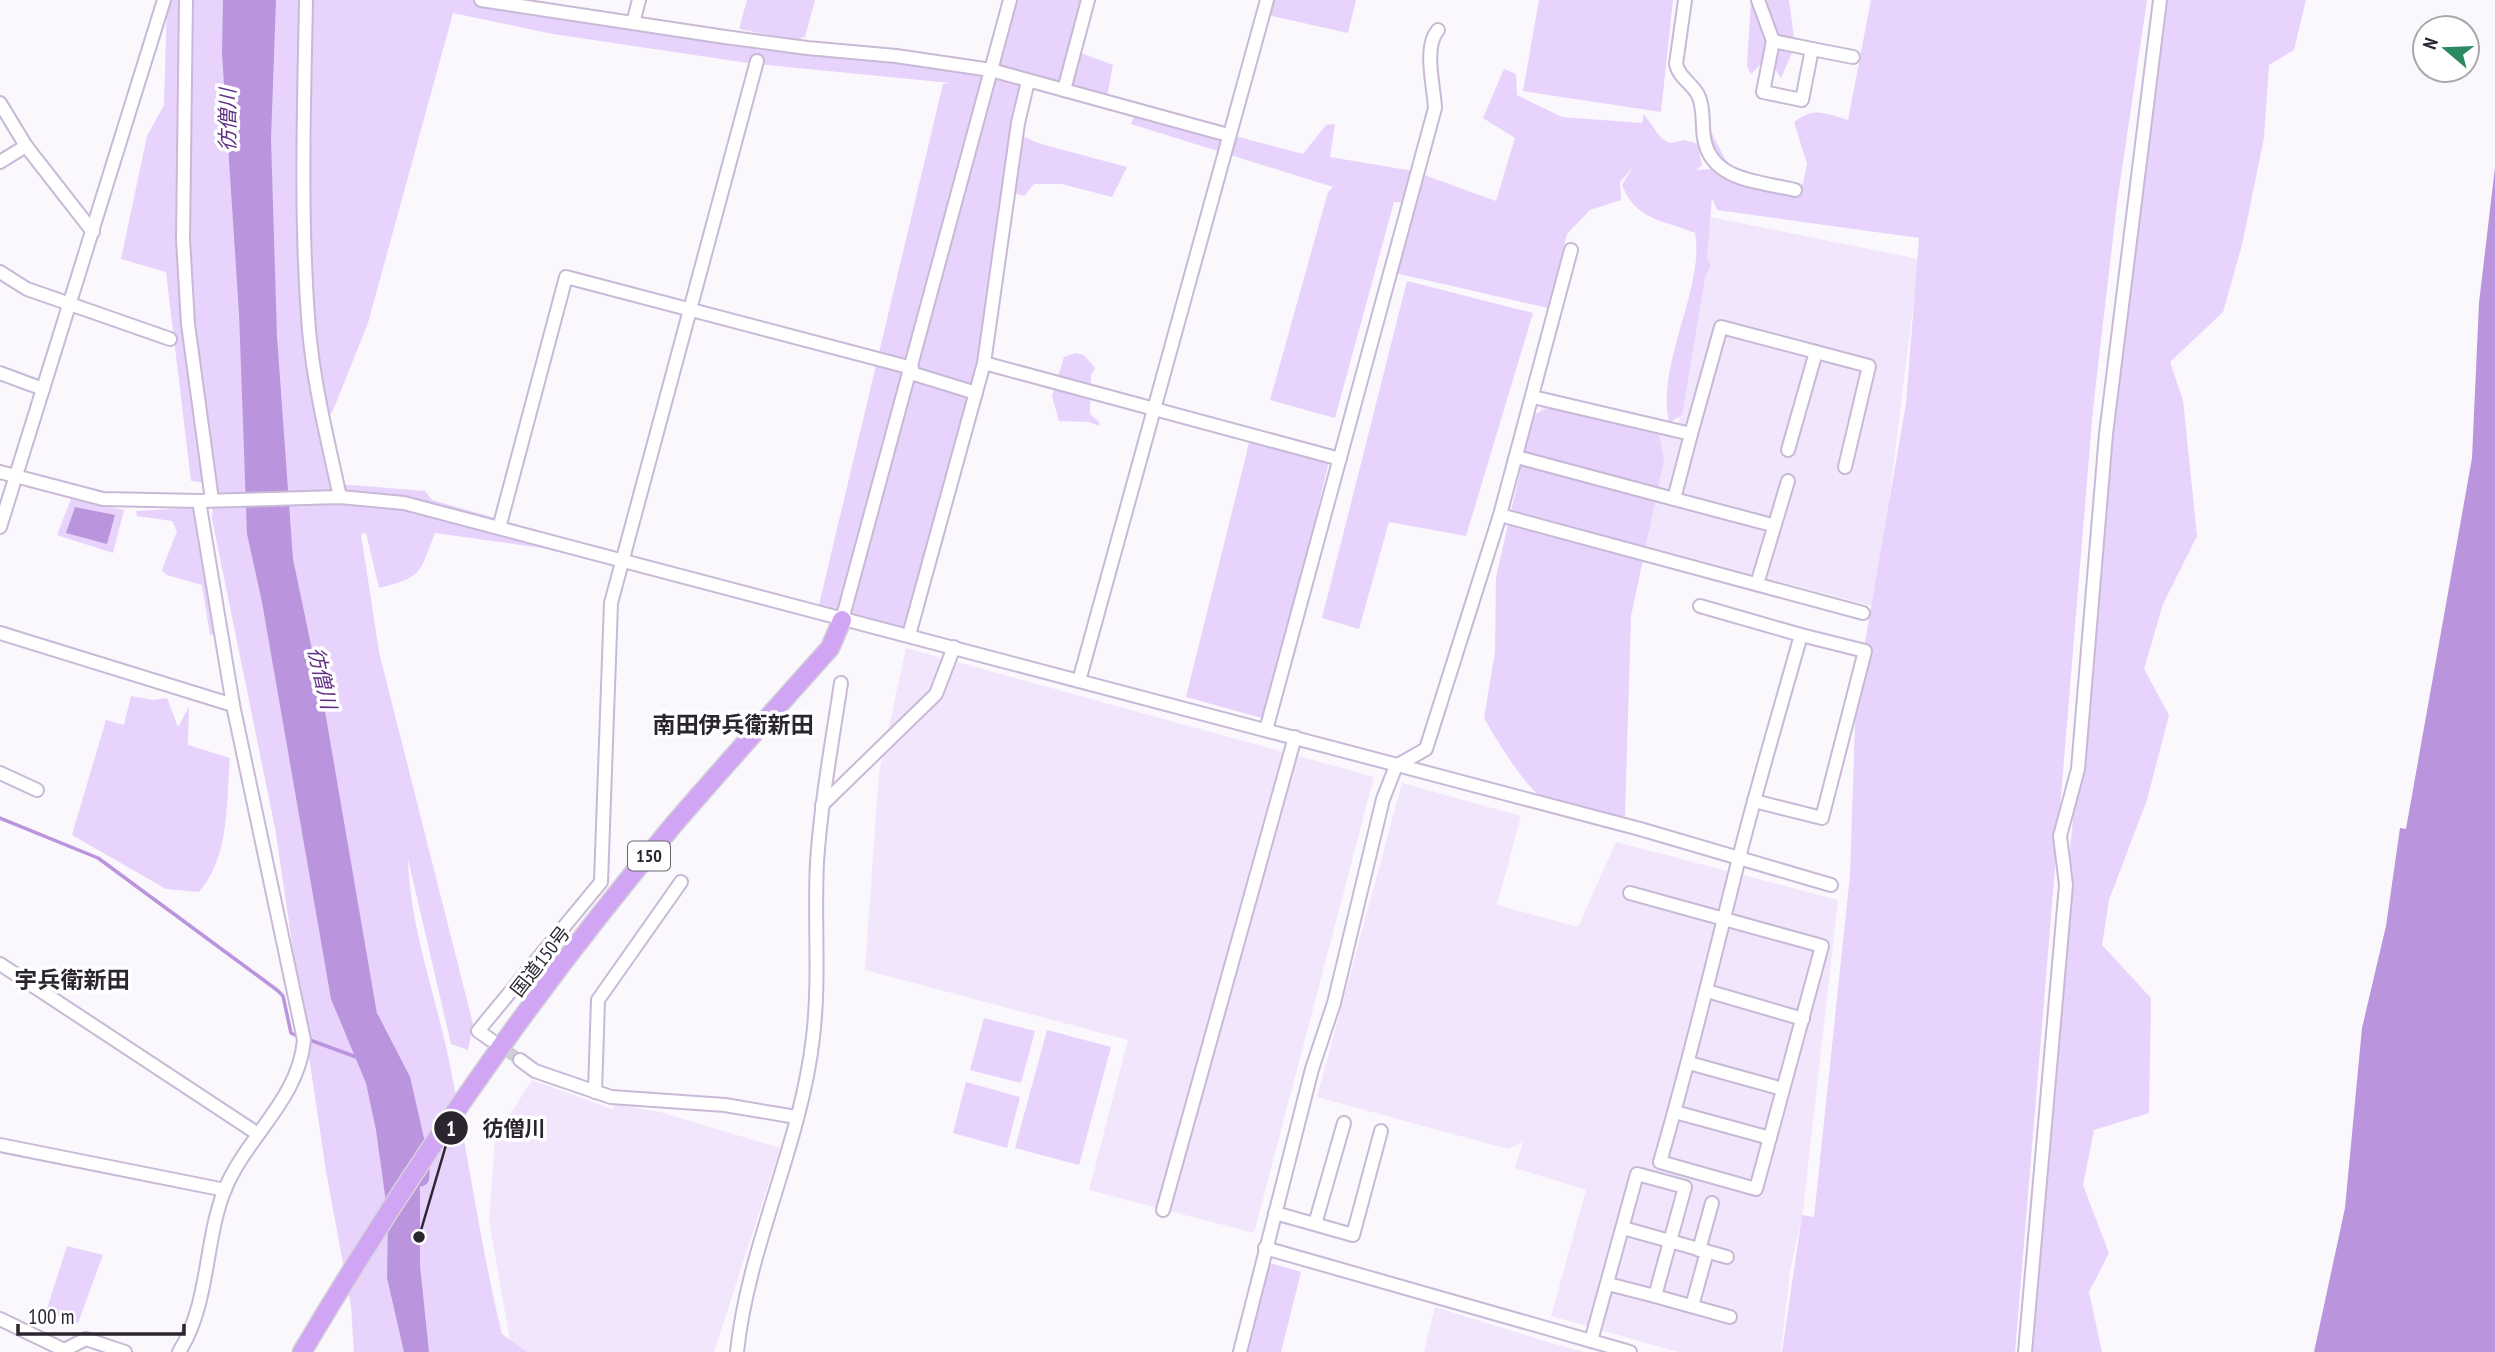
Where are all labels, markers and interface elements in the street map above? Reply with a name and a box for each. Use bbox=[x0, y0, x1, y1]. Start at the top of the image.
north arrow bbox=[2411, 14, 2481, 84]
text: N bbox=[2417, 35, 2443, 52]
water label: 彷僧川 bbox=[214, 87, 241, 152]
water label: 彷僧川 bbox=[302, 644, 343, 714]
district label: 南田伊兵衛新田 bbox=[653, 710, 814, 739]
road number: 150 bbox=[628, 842, 670, 870]
street label: 国道150号 bbox=[505, 921, 575, 1001]
district label: 宇兵衛新田 bbox=[15, 965, 130, 994]
callout: 彷僧川 bbox=[434, 1107, 560, 1149]
text: 1 bbox=[446, 1115, 456, 1142]
text: 彷僧川 bbox=[483, 1115, 546, 1142]
scale bar bbox=[18, 1292, 184, 1336]
text: 100 m bbox=[28, 1303, 74, 1330]

